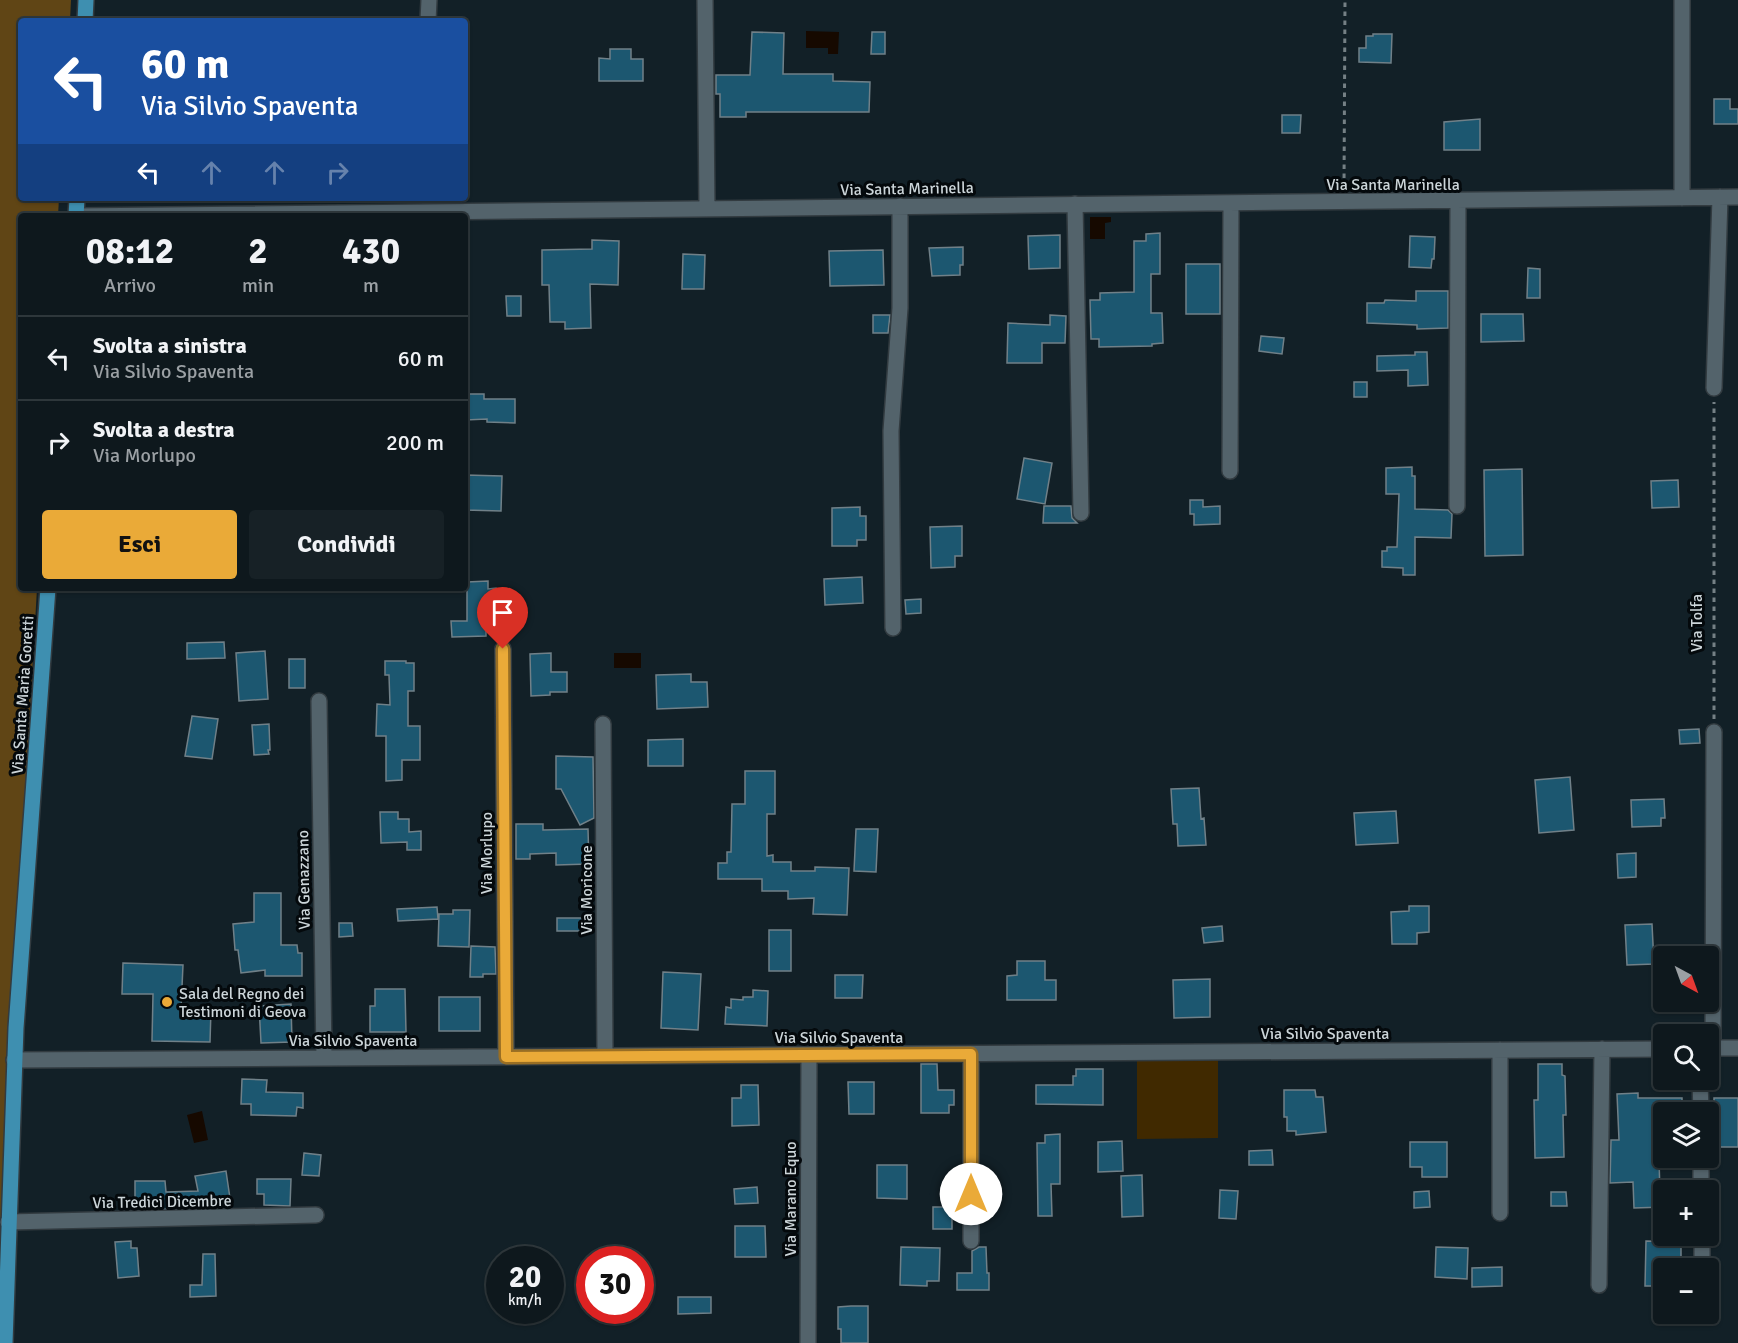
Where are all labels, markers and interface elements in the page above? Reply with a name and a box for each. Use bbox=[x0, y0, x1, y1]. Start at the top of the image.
text: 60 m bbox=[141, 39, 230, 90]
icon: left bbox=[42, 42, 120, 120]
text: Via Silvio Spaventa bbox=[141, 90, 359, 123]
icon: left bbox=[132, 156, 165, 189]
icon: ahead bbox=[195, 156, 228, 189]
icon: ahead bbox=[258, 156, 291, 189]
icon: right bbox=[321, 156, 354, 189]
street label: Via Santa Marinella bbox=[1326, 175, 1460, 195]
street label: Via Santa Marinella bbox=[840, 178, 974, 200]
text: 08:12 bbox=[86, 229, 174, 274]
text: 2 bbox=[248, 229, 268, 274]
text: 430 bbox=[342, 229, 400, 274]
text: Arrivo bbox=[104, 273, 156, 298]
text: min bbox=[242, 273, 274, 298]
text: m bbox=[363, 273, 379, 298]
text: Svolta a sinistra bbox=[93, 332, 247, 359]
icon: left bbox=[42, 342, 75, 375]
text: 60 m bbox=[398, 345, 444, 372]
text: Via Silvio Spaventa bbox=[93, 359, 254, 384]
text: Svolta a destra bbox=[93, 416, 234, 443]
icon: right bbox=[42, 426, 75, 459]
text: 200 m bbox=[386, 429, 444, 456]
text: Via Morlupo bbox=[93, 443, 196, 468]
button: Esci bbox=[42, 510, 237, 579]
button: Condividi bbox=[249, 510, 444, 579]
pin bbox=[477, 587, 528, 649]
street label: Via Tolfa bbox=[1687, 594, 1707, 652]
icon: arrive bbox=[486, 596, 519, 629]
street label: Via Santa Maria Goretti bbox=[7, 615, 39, 775]
street label: Via Morlupo bbox=[477, 812, 497, 894]
street label: Via Genazzano bbox=[293, 830, 315, 930]
street label: Via Moricone bbox=[577, 845, 597, 935]
north arrow bbox=[1653, 946, 1719, 1012]
map controls bbox=[1653, 946, 1719, 1324]
place label: Sala del Regno dei Testimoni di Geova bbox=[179, 984, 306, 1022]
marker: Sala del Regno dei Testimoni di Geova bbox=[160, 995, 174, 1009]
street label: Via Silvio Spaventa bbox=[1261, 1024, 1389, 1044]
button: search bbox=[1653, 1024, 1719, 1090]
street label: Via Silvio Spaventa bbox=[775, 1028, 903, 1048]
street label: Via Silvio Spaventa bbox=[289, 1031, 417, 1051]
button: layers bbox=[1653, 1102, 1719, 1168]
street label: Via Marano Equo bbox=[781, 1141, 801, 1257]
position arrow bbox=[939, 1162, 1003, 1226]
button: + bbox=[1653, 1180, 1719, 1246]
street label: Via Tredici Dicembre bbox=[92, 1191, 232, 1213]
speed limit sign: 30 bbox=[576, 1246, 654, 1324]
button: − bbox=[1653, 1258, 1719, 1324]
text: 20 bbox=[509, 1259, 541, 1296]
text: km/h bbox=[508, 1291, 542, 1309]

